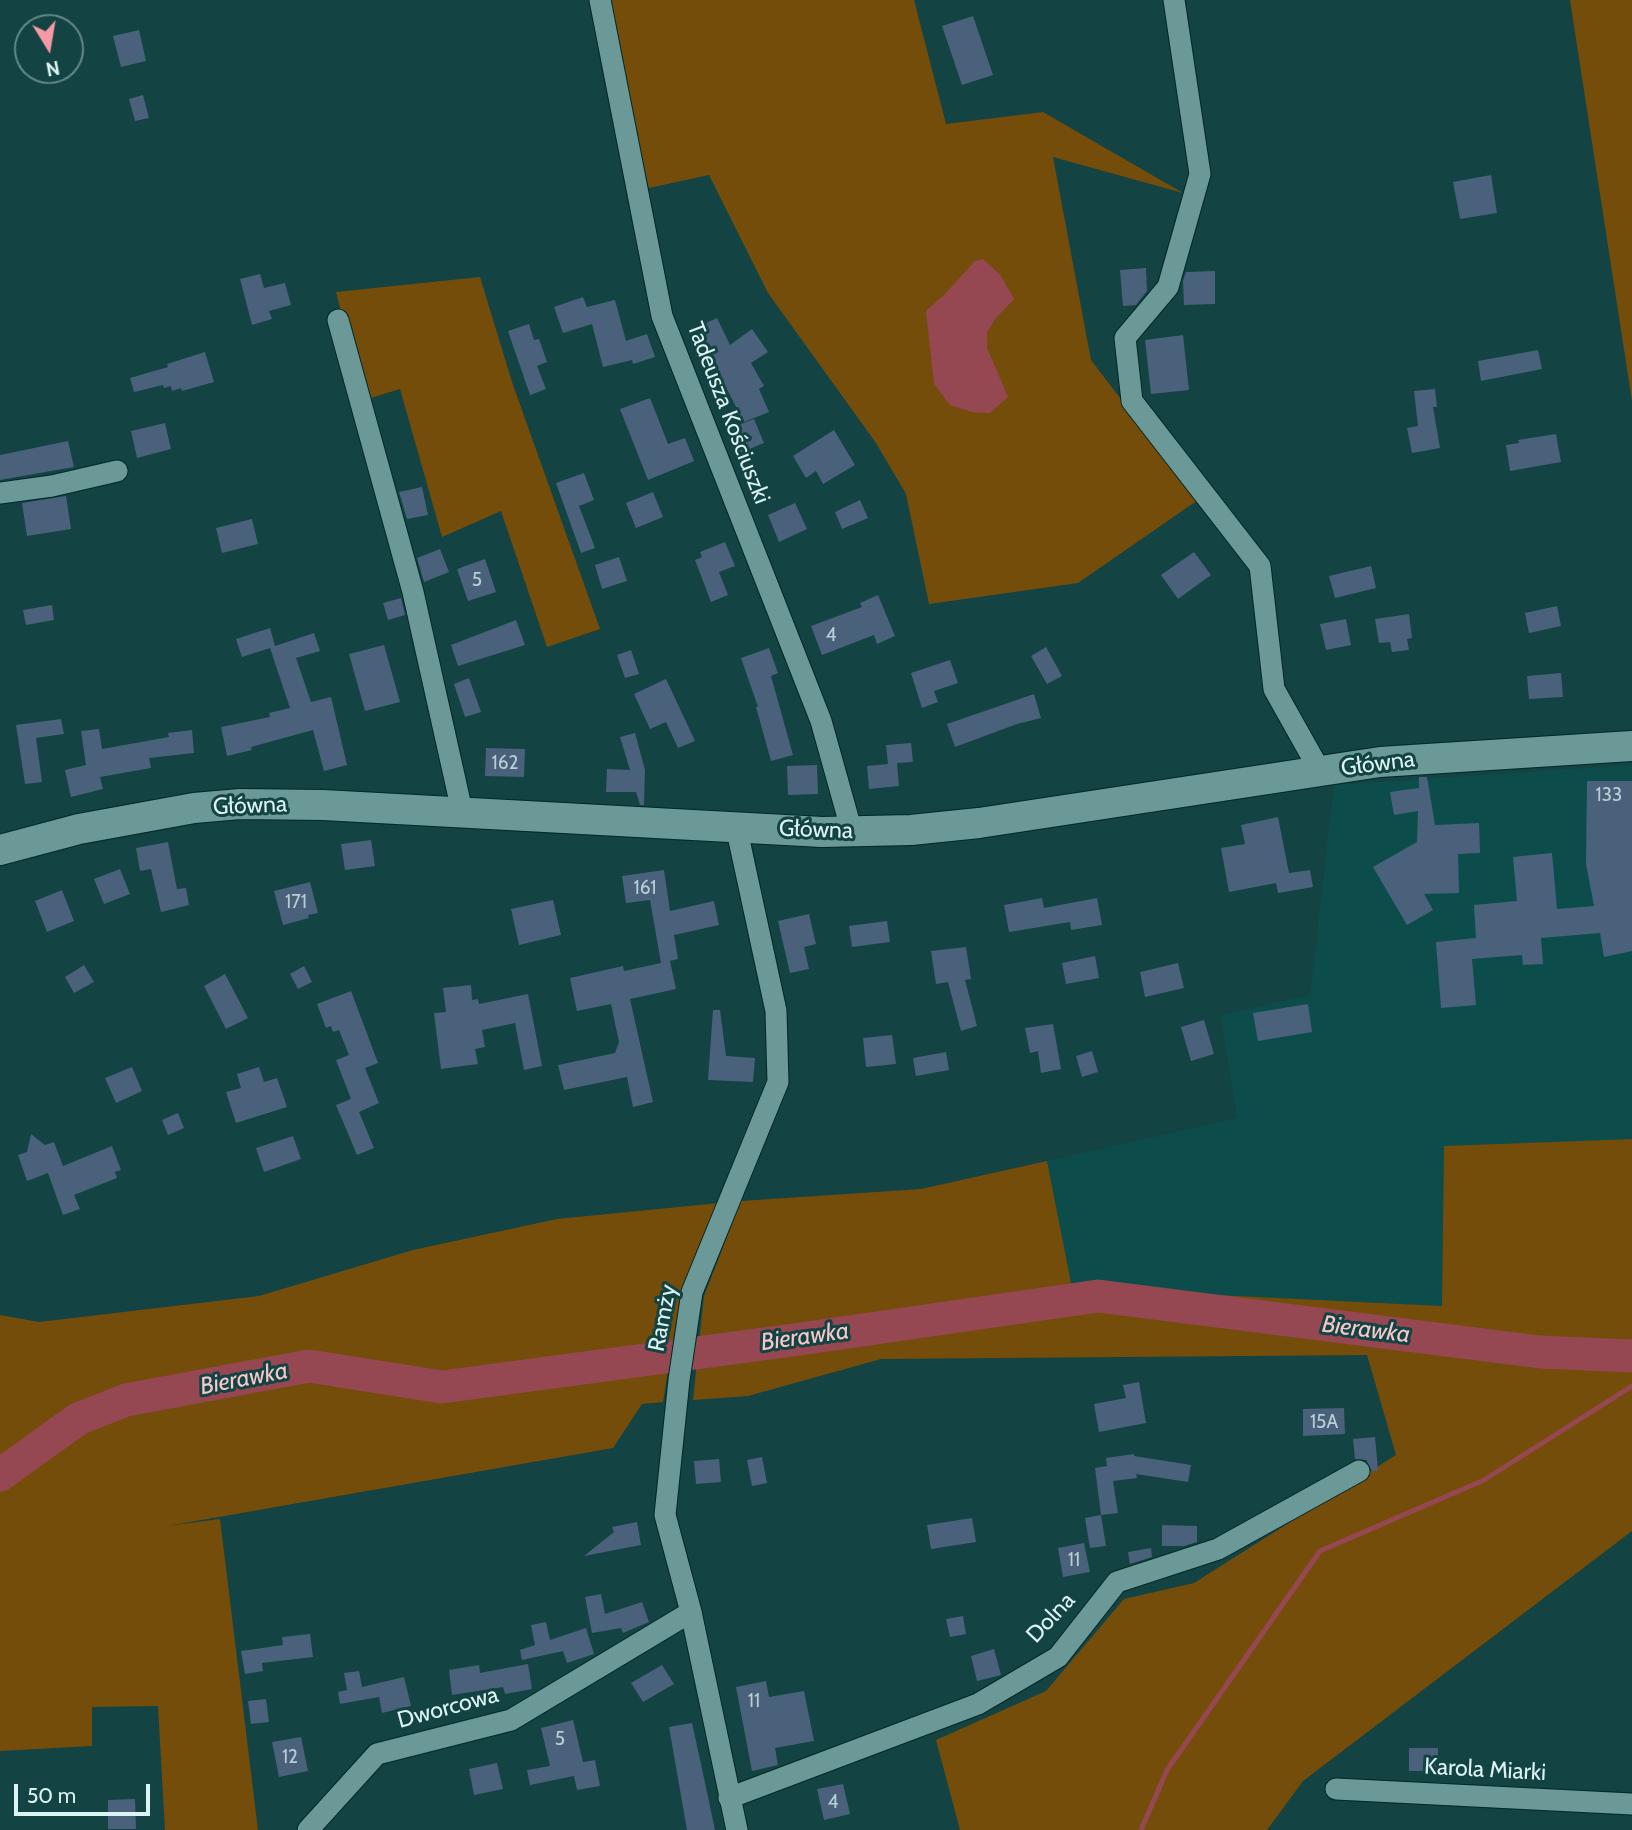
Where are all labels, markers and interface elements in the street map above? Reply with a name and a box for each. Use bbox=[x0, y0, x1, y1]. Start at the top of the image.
north arrow bbox=[14, 14, 84, 84]
text: N bbox=[44, 56, 62, 81]
street label: Tadeusza Kościuszki bbox=[681, 318, 775, 508]
house number: 5 bbox=[472, 569, 482, 591]
house number: 4 bbox=[826, 624, 836, 646]
street label: Główna bbox=[1340, 746, 1416, 782]
house number: 162 bbox=[492, 752, 518, 774]
house number: 133 bbox=[1596, 784, 1622, 806]
street label: Główna bbox=[213, 791, 287, 821]
street label: Główna bbox=[779, 815, 853, 845]
house number: 161 bbox=[633, 877, 657, 899]
house number: 171 bbox=[285, 891, 307, 913]
street label: Ramży bbox=[643, 1282, 683, 1354]
water label: Bierawka bbox=[1320, 1310, 1412, 1350]
water label: Bierawka bbox=[759, 1317, 851, 1357]
water label: Bierawka bbox=[198, 1356, 290, 1402]
house number: 15A bbox=[1310, 1411, 1338, 1433]
house number: 11 bbox=[1068, 1549, 1080, 1571]
street label: Dolna bbox=[1021, 1587, 1081, 1649]
street label: Dworcowa bbox=[395, 1681, 501, 1735]
house number: 11 bbox=[748, 1690, 760, 1712]
house number: 5 bbox=[555, 1728, 565, 1750]
house number: 12 bbox=[282, 1746, 298, 1768]
street label: Karola Miarki bbox=[1423, 1753, 1547, 1787]
scale bar bbox=[18, 1770, 154, 1814]
text: 50 m bbox=[27, 1783, 76, 1808]
house number: 4 bbox=[828, 1791, 838, 1813]

